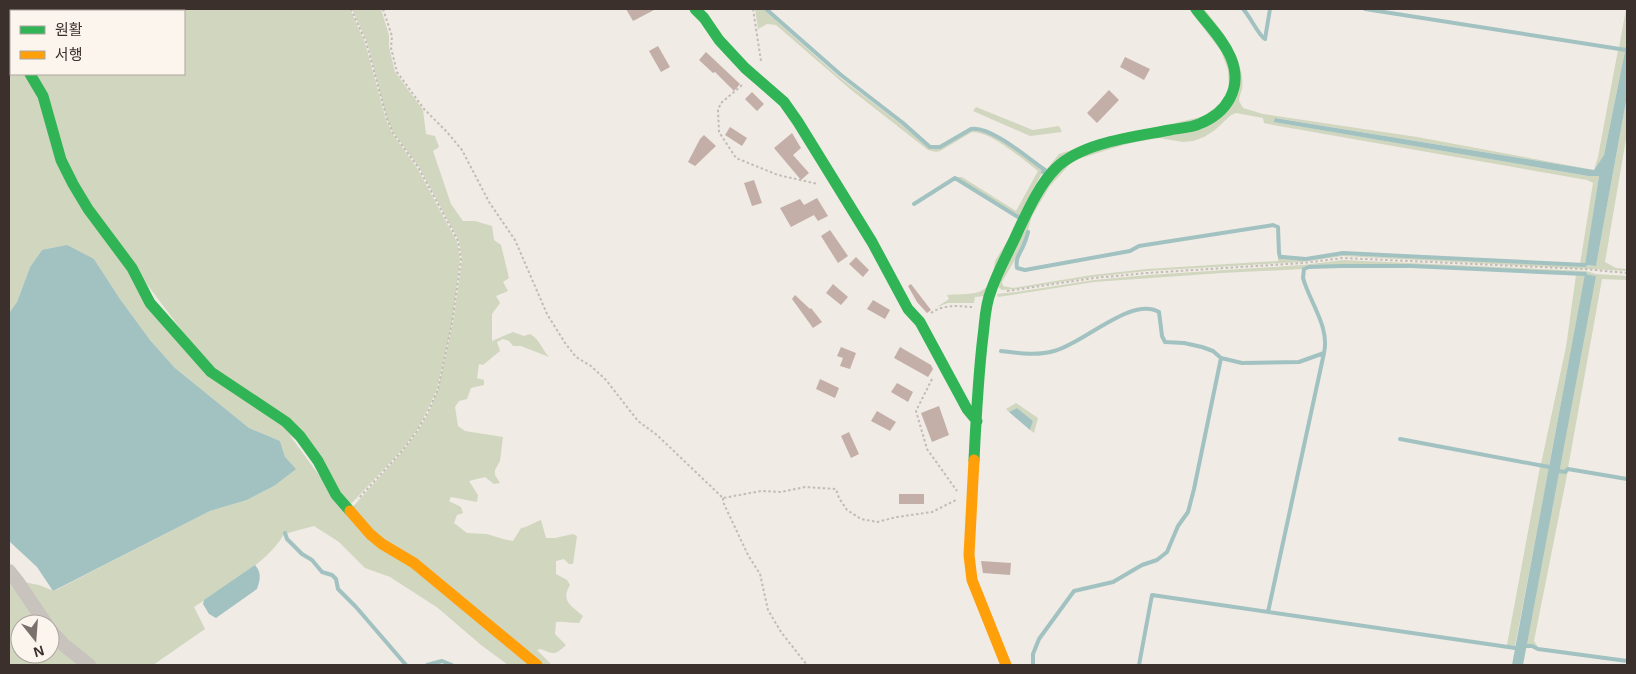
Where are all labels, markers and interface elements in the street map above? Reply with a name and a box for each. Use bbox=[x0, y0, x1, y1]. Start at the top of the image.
legend bbox=[10, 10, 185, 75]
text: 원활 bbox=[55, 21, 83, 38]
text: 서행 bbox=[55, 46, 83, 63]
north arrow bbox=[10, 614, 60, 664]
text: N bbox=[32, 642, 46, 661]

